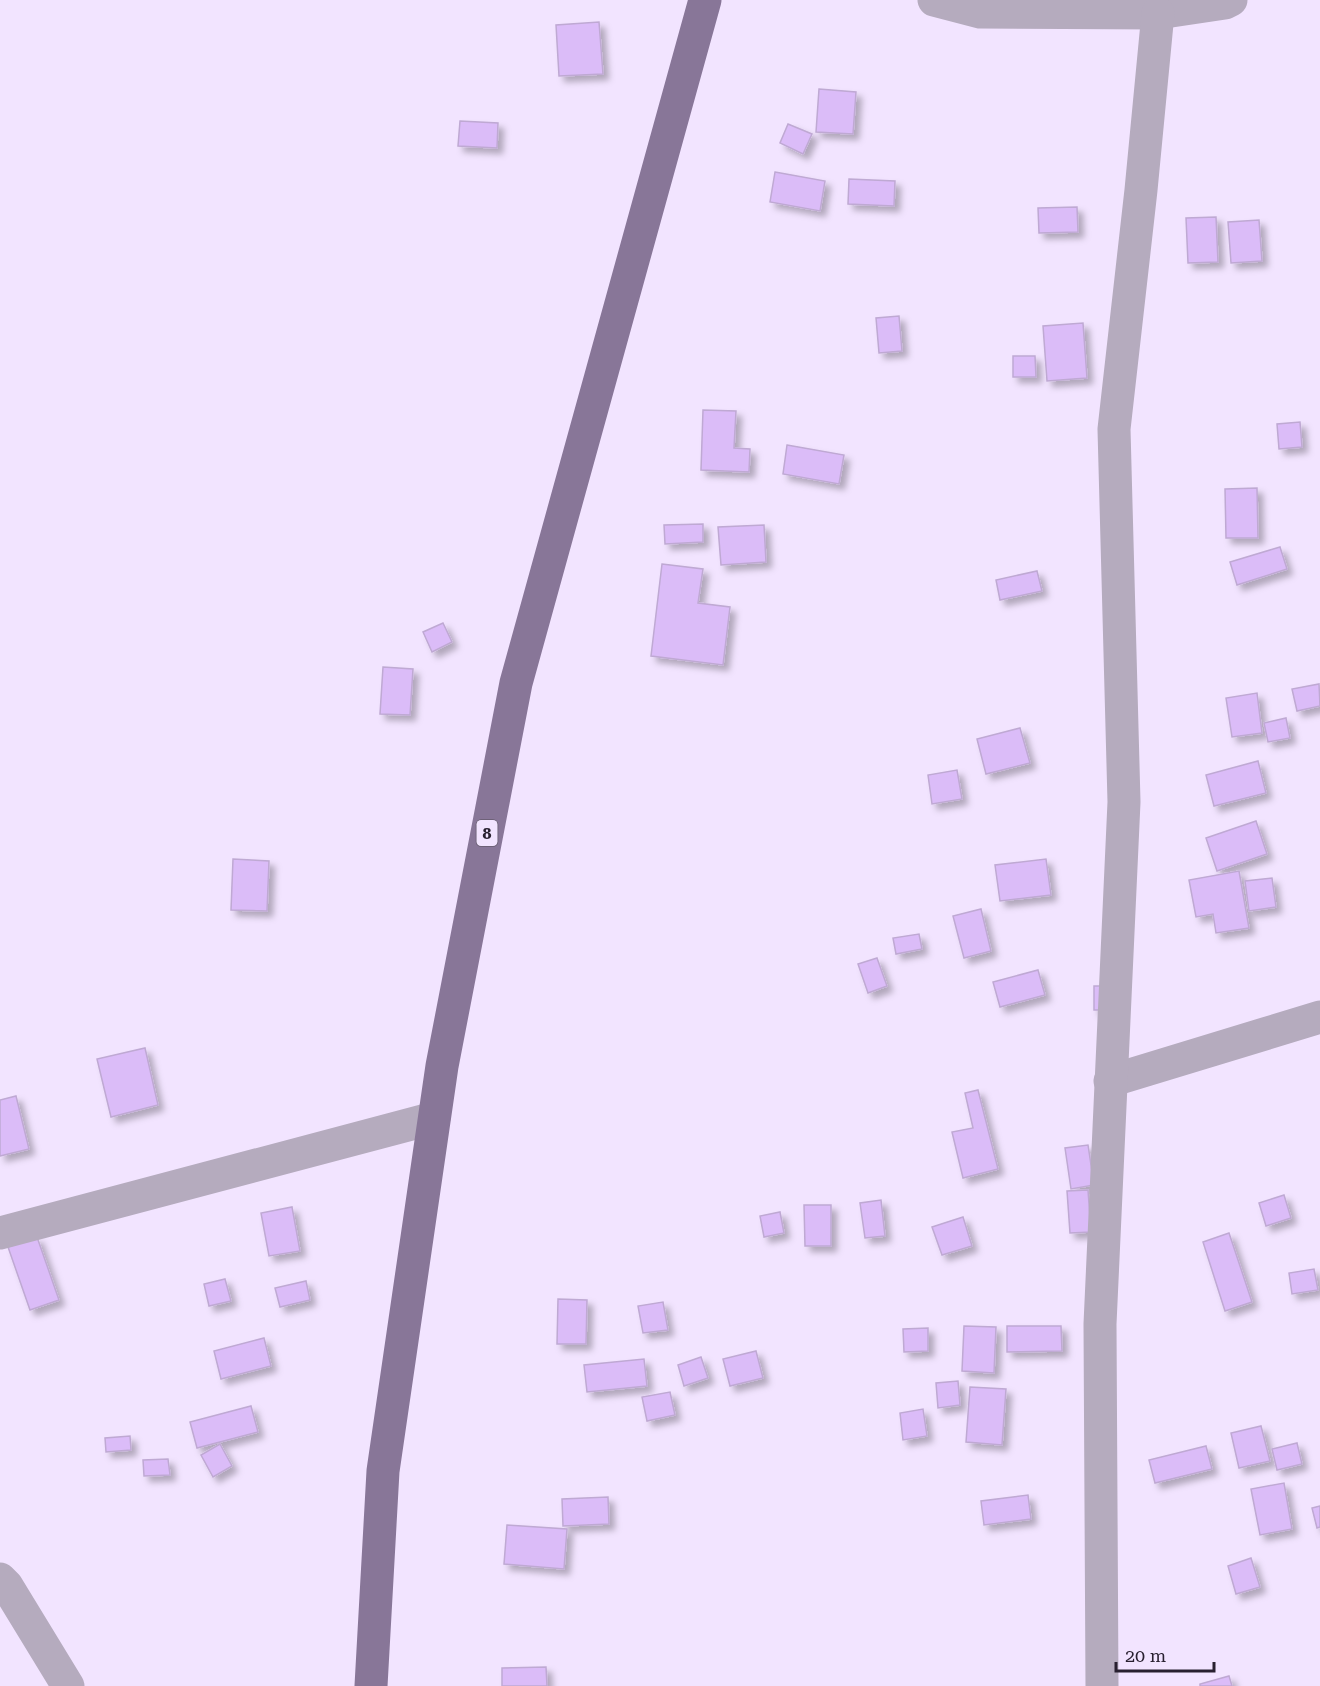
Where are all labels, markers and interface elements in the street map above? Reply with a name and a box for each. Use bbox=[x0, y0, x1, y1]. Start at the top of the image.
road number: 8 bbox=[476, 820, 498, 846]
scale bar bbox=[1116, 1635, 1214, 1673]
text: 20 m bbox=[1125, 1645, 1166, 1666]

